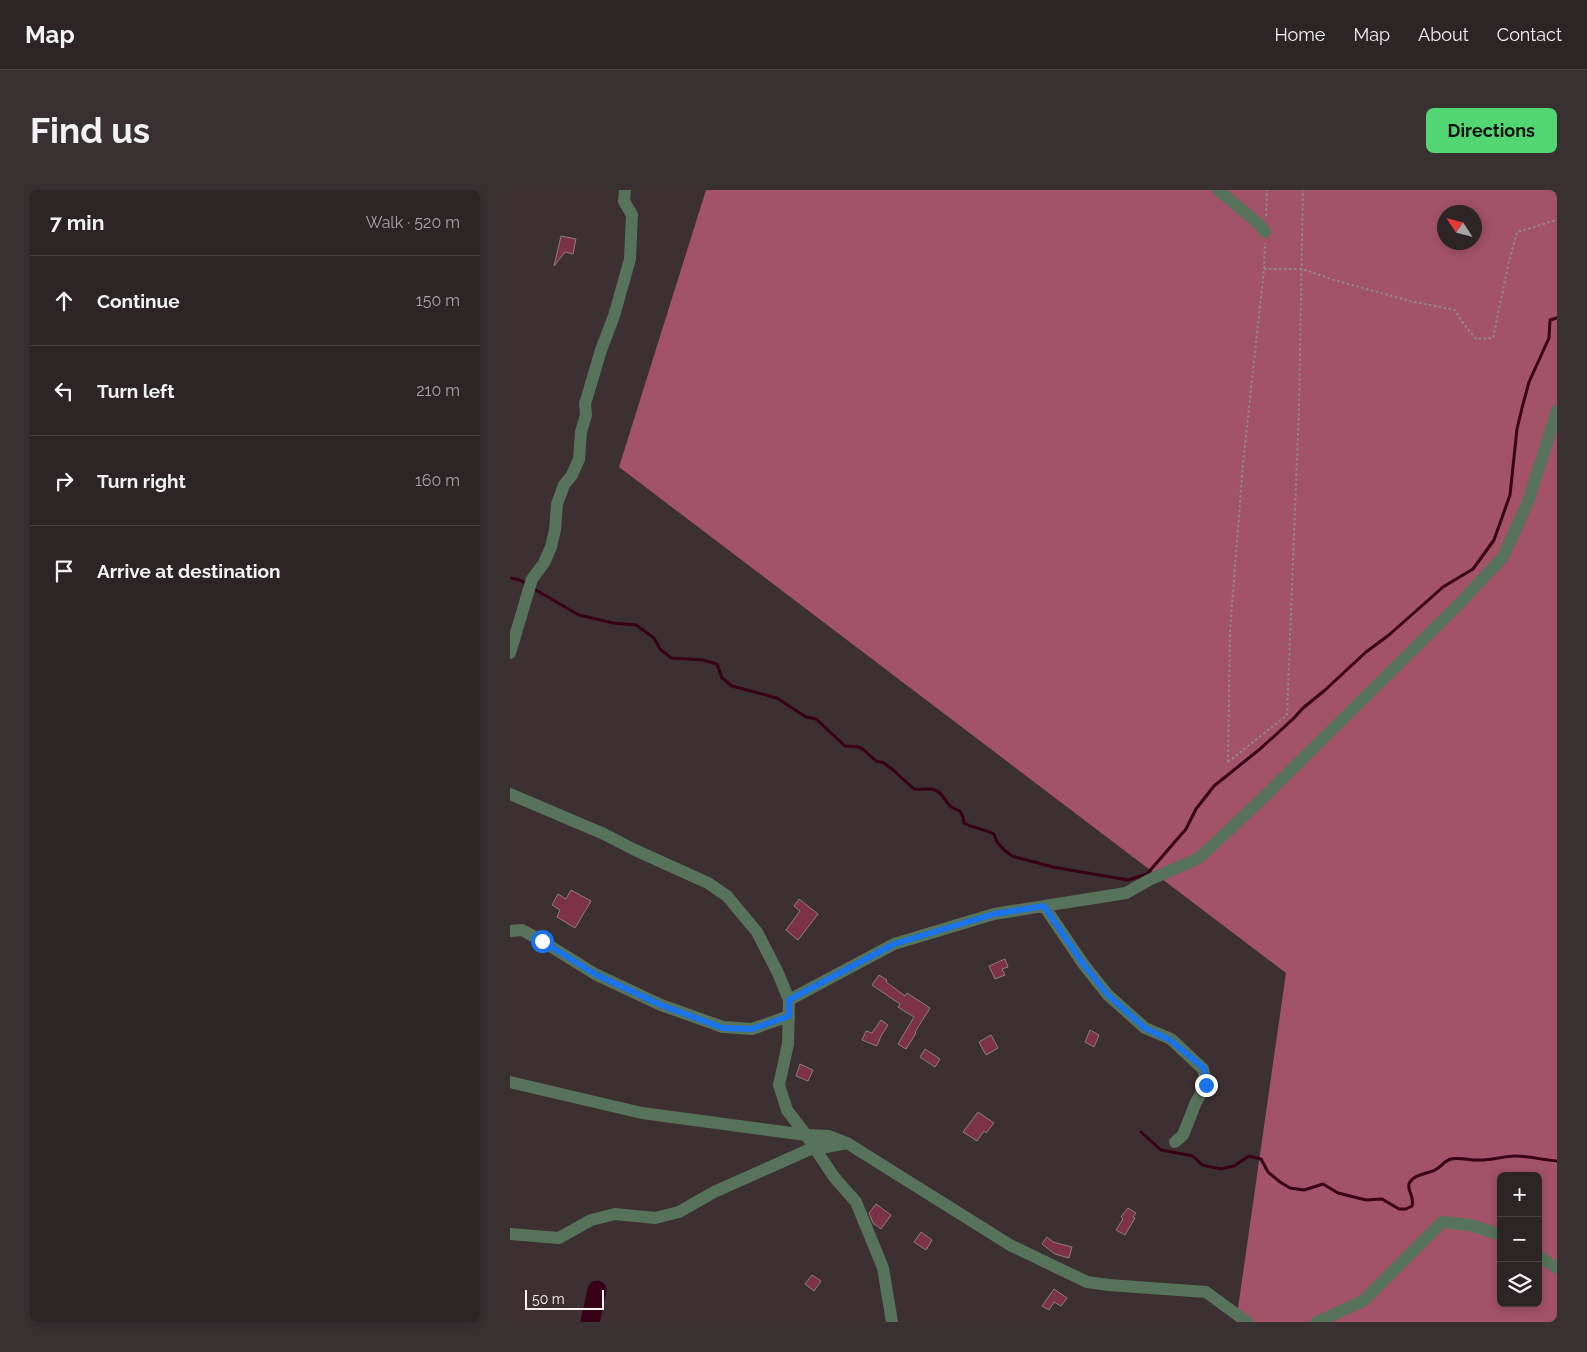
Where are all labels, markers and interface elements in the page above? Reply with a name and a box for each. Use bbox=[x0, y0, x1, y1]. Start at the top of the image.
text: Map bbox=[25, 20, 75, 49]
text: Home bbox=[1274, 24, 1325, 45]
text: Map bbox=[1353, 24, 1390, 45]
text: About bbox=[1418, 24, 1469, 45]
text: Contact bbox=[1497, 24, 1562, 45]
button: Directions bbox=[1426, 108, 1557, 153]
text: Find us bbox=[30, 110, 150, 151]
north arrow bbox=[1437, 205, 1482, 250]
text: 7 min bbox=[50, 210, 104, 235]
text: Walk · 520 m bbox=[366, 213, 460, 232]
icon: ahead bbox=[50, 287, 78, 315]
text: Continue bbox=[97, 290, 180, 312]
text: 150 m bbox=[416, 291, 460, 310]
icon: left bbox=[50, 377, 78, 405]
text: Turn left bbox=[97, 380, 174, 402]
text: 210 m bbox=[416, 381, 460, 400]
icon: right bbox=[50, 467, 78, 495]
text: Turn right bbox=[97, 470, 186, 492]
text: 160 m bbox=[415, 471, 460, 490]
icon: arrive bbox=[50, 557, 78, 585]
text: Arrive at destination bbox=[97, 560, 281, 582]
route start bbox=[531, 930, 554, 953]
route end bbox=[1195, 1074, 1218, 1097]
map controls bbox=[1497, 1172, 1542, 1307]
button: + bbox=[1497, 1172, 1542, 1217]
button: − bbox=[1497, 1217, 1542, 1262]
button: layers bbox=[1497, 1262, 1542, 1307]
scale bar bbox=[525, 1287, 604, 1310]
text: 50 m bbox=[532, 1291, 565, 1307]

